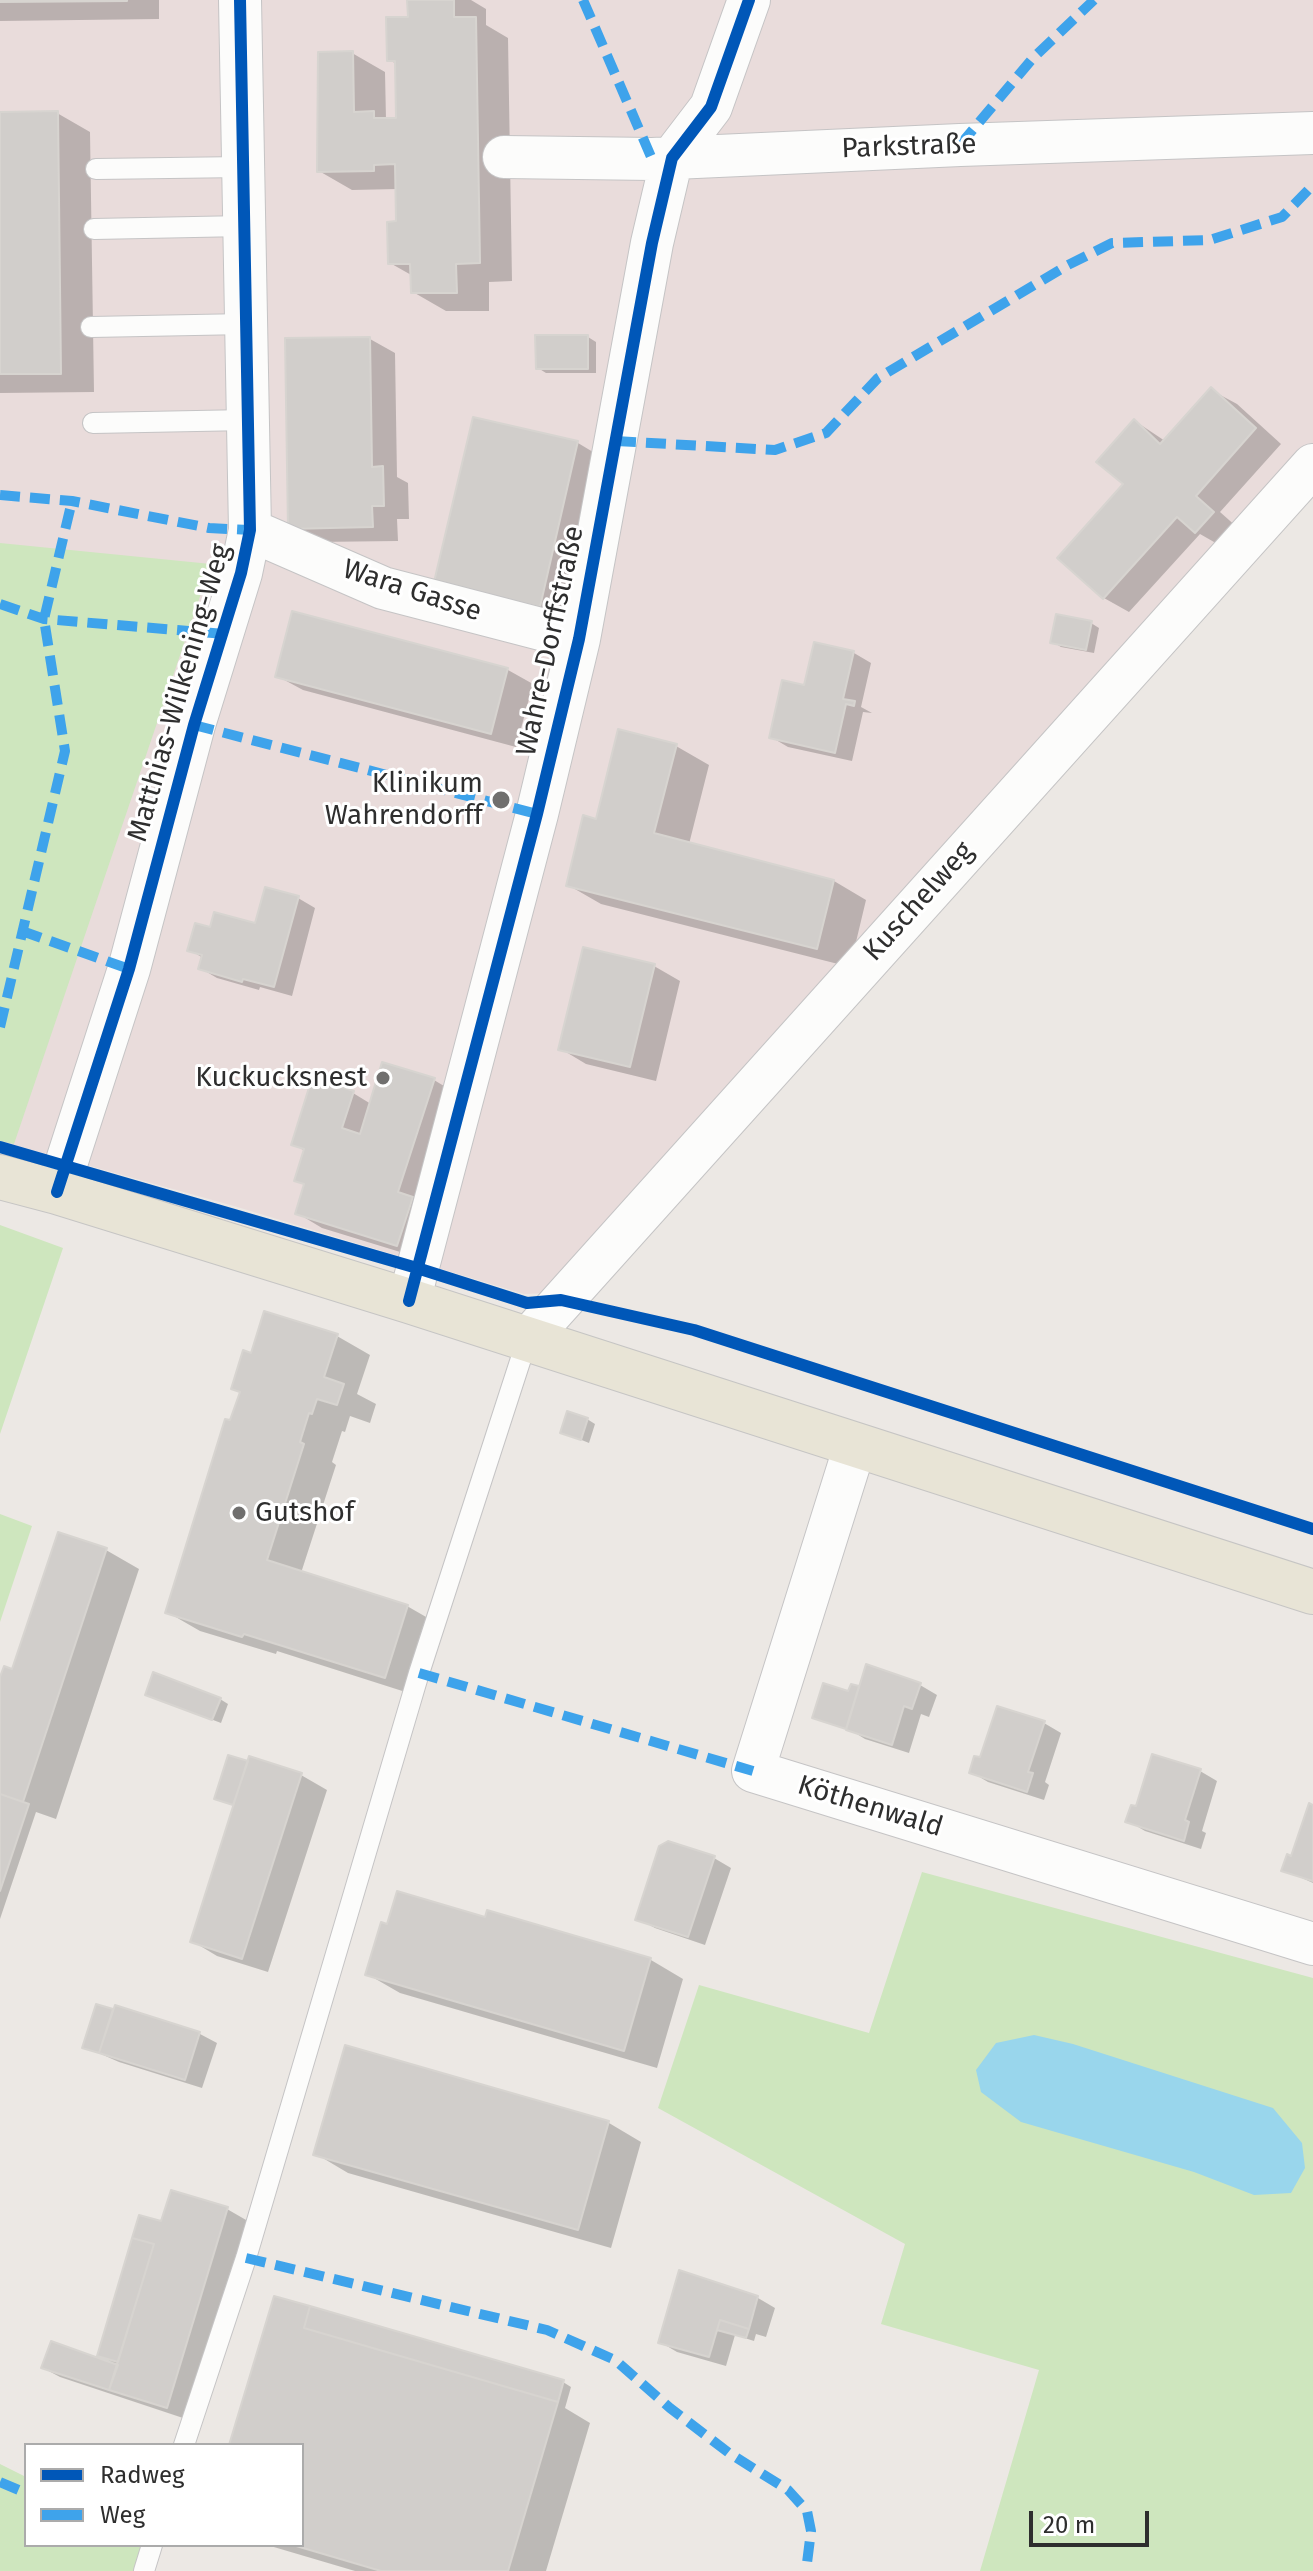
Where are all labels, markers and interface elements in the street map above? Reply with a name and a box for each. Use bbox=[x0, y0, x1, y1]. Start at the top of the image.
street label: Parkstraße bbox=[841, 128, 977, 166]
street label: Wahre-Dorffstraße bbox=[510, 523, 592, 759]
street label: Matthias-Wilkening-Weg bbox=[121, 540, 239, 846]
street label: Wara Gasse bbox=[338, 553, 486, 629]
place label: Klinikum Wahrendorff bbox=[325, 767, 483, 833]
marker: Klinikum Wahrendorff bbox=[490, 789, 512, 811]
street label: Kuschelweg bbox=[857, 835, 981, 969]
place label: Kuckucksnest bbox=[195, 1061, 367, 1095]
marker: Kuckucksnest bbox=[374, 1069, 392, 1087]
place label: Gutshof bbox=[255, 1496, 354, 1530]
marker: Gutshof bbox=[230, 1504, 248, 1522]
street label: Köthenwald bbox=[793, 1769, 947, 1845]
legend bbox=[24, 2443, 304, 2547]
text: Radweg bbox=[100, 2461, 184, 2489]
scale bar bbox=[1033, 2495, 1153, 2545]
text: Weg bbox=[100, 2501, 145, 2529]
text: 20 m bbox=[1043, 2511, 1095, 2539]

